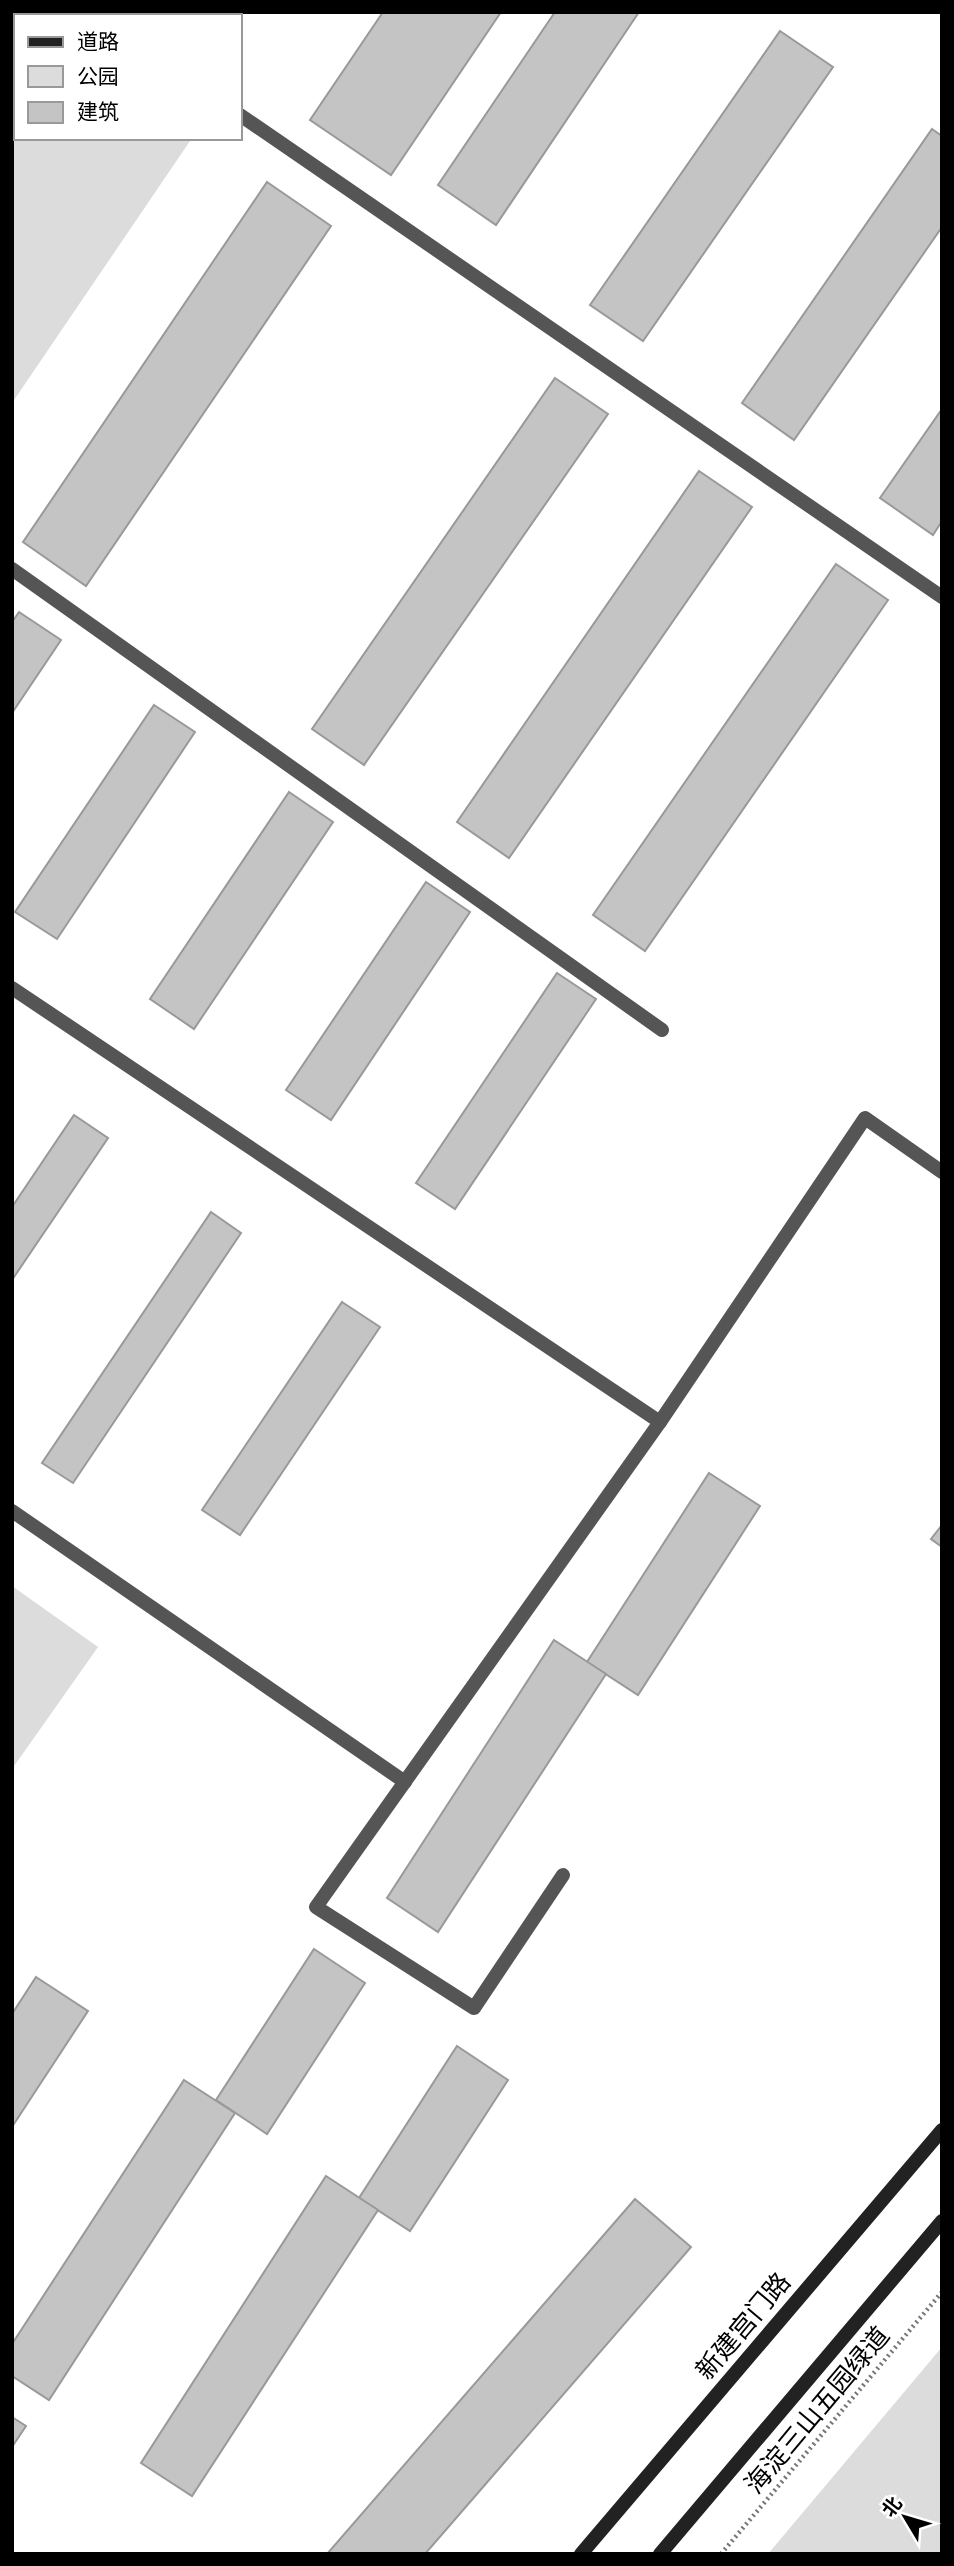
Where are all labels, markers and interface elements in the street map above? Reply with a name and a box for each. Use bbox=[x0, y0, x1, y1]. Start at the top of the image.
legend bbox=[14, 14, 242, 140]
text: 道路 bbox=[77, 29, 119, 54]
text: 公园 bbox=[77, 64, 119, 89]
text: 建筑 bbox=[77, 99, 119, 124]
street label: 新建宫门路 bbox=[689, 2266, 797, 2386]
street label: 海淀三山五园绿道 bbox=[738, 2320, 896, 2500]
north arrow bbox=[870, 2482, 940, 2552]
text: 北 bbox=[877, 2492, 907, 2521]

